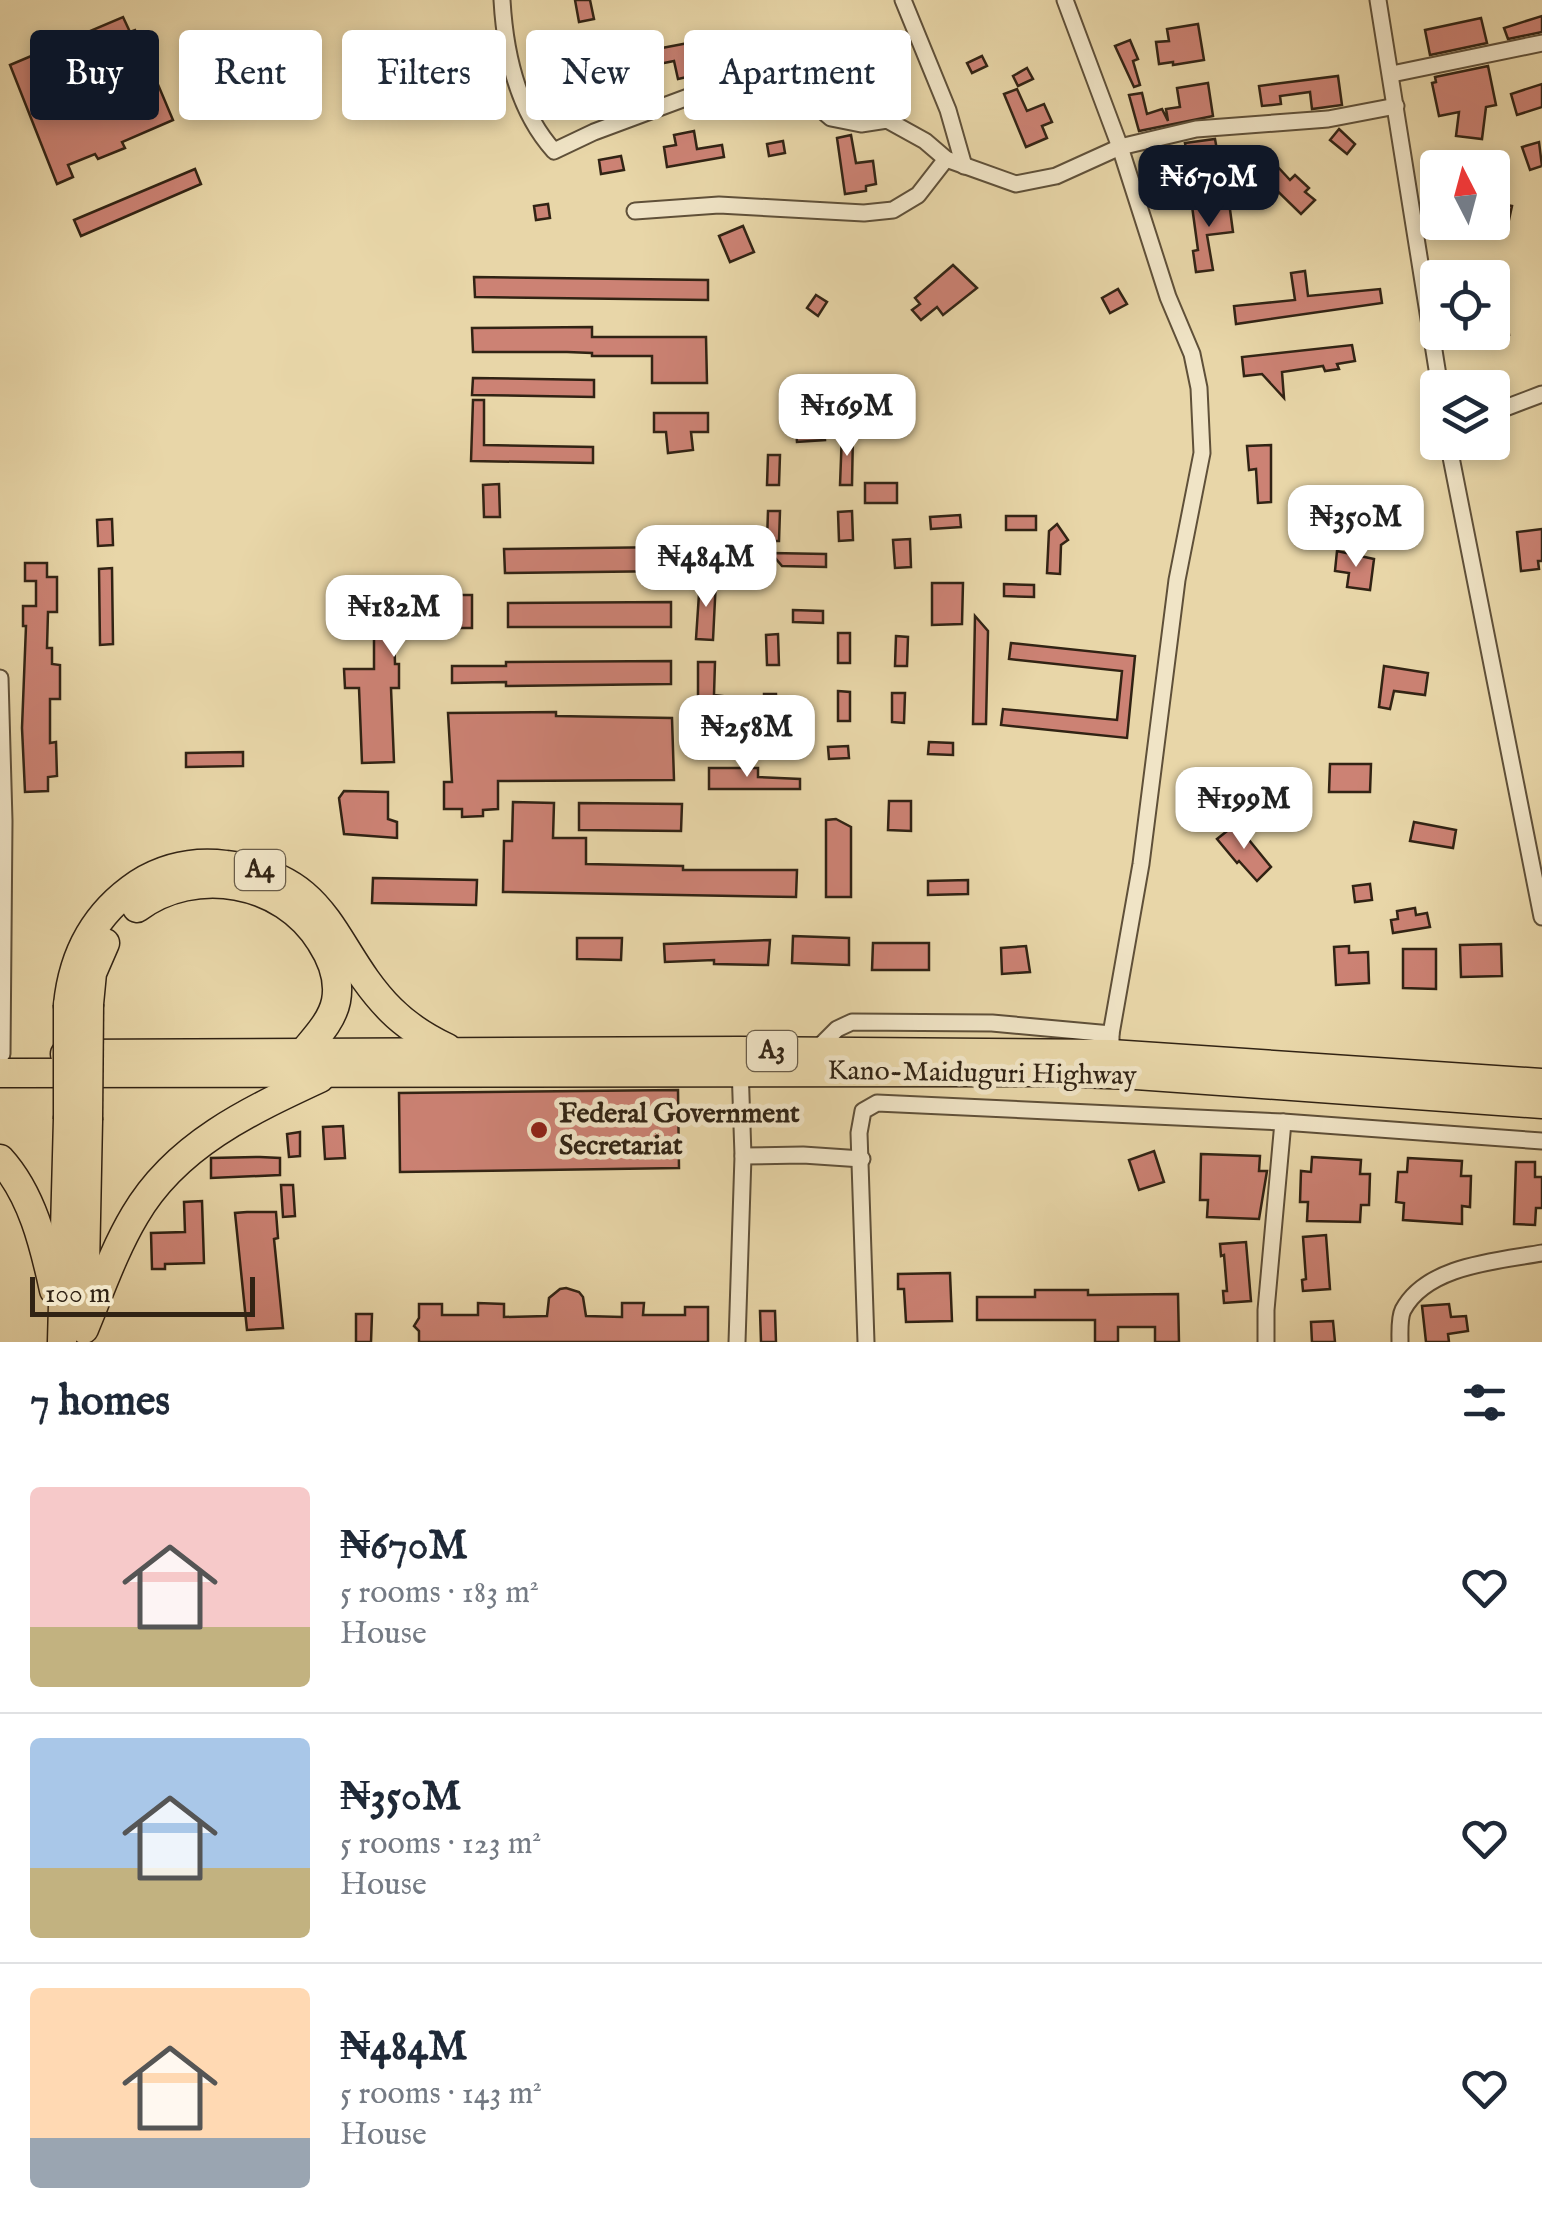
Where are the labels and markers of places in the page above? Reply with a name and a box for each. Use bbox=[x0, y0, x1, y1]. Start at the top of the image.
pin: ₦670M bbox=[1139, 145, 1279, 230]
pin: ₦169M bbox=[777, 374, 917, 459]
pin: ₦350M bbox=[1286, 485, 1426, 570]
pin: ₦484M bbox=[636, 525, 776, 610]
pin: ₦182M bbox=[324, 575, 464, 660]
pin: ₦258M bbox=[677, 695, 817, 780]
pin: ₦199M bbox=[1174, 767, 1314, 852]
place label: Federal Government Secretariat bbox=[559, 1097, 800, 1164]
marker: Federal Government Secretariat bbox=[528, 1119, 550, 1141]

